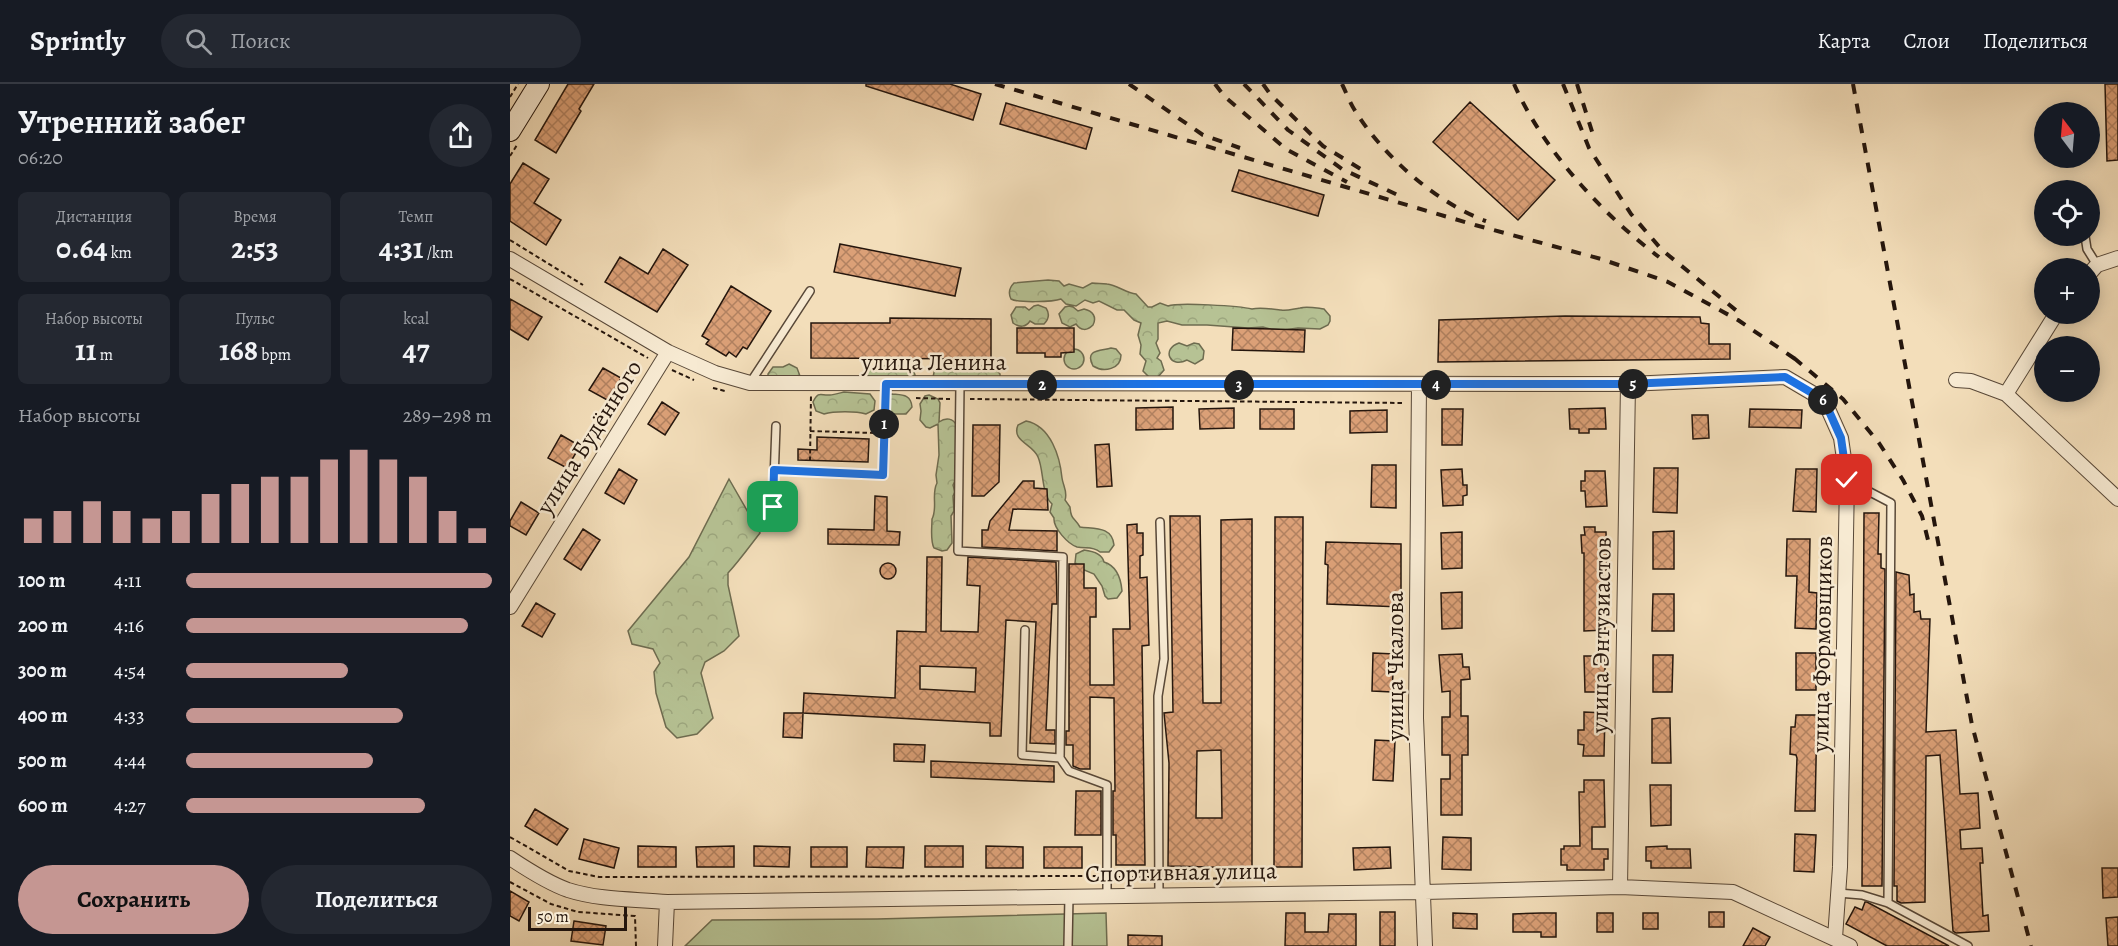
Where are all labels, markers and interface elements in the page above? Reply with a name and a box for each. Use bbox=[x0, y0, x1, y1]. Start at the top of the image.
search box bbox=[161, 14, 581, 68]
text: Sprintly bbox=[30, 22, 125, 60]
icon: search bbox=[182, 25, 215, 58]
text: Поиск bbox=[230, 26, 290, 56]
text: Карта bbox=[1817, 27, 1870, 55]
text: Слои bbox=[1903, 27, 1950, 55]
text: Поделиться bbox=[1983, 27, 2088, 55]
text: Утренний забег bbox=[18, 99, 245, 144]
north arrow bbox=[2034, 102, 2100, 168]
map controls bbox=[2034, 102, 2100, 402]
button: share bbox=[429, 104, 492, 167]
text: 06:20 bbox=[18, 144, 63, 171]
button: locate bbox=[2034, 180, 2100, 246]
text: Дистанция bbox=[56, 206, 132, 228]
text: Время bbox=[233, 206, 277, 228]
text: Темп bbox=[399, 206, 433, 228]
text: 0.64 bbox=[56, 228, 108, 268]
text: 2:53 bbox=[231, 228, 279, 268]
text: 4:31 bbox=[379, 228, 424, 268]
text: km bbox=[108, 242, 132, 264]
text: /km bbox=[424, 242, 453, 264]
button: + bbox=[2034, 258, 2100, 324]
text: Набор высоты bbox=[45, 308, 143, 330]
text: Пульс bbox=[235, 308, 275, 330]
text: kcal bbox=[403, 308, 429, 330]
text: 11 bbox=[75, 330, 97, 370]
text: 168 bbox=[219, 330, 258, 370]
text: 47 bbox=[403, 330, 429, 370]
button: − bbox=[2034, 336, 2100, 402]
text: m bbox=[97, 344, 113, 366]
text: bpm bbox=[258, 344, 291, 366]
street label: улица Ленина bbox=[860, 346, 1007, 378]
street label: улица Будённого bbox=[528, 354, 649, 521]
pin: 5 bbox=[1618, 369, 1648, 399]
pin: 2 bbox=[1027, 370, 1057, 400]
pin: 3 bbox=[1224, 370, 1254, 400]
pin: 4 bbox=[1421, 370, 1451, 400]
text: 5 bbox=[1630, 373, 1636, 395]
text: 2 bbox=[1038, 374, 1046, 396]
text: 3 bbox=[1236, 374, 1242, 396]
text: 4 bbox=[1432, 374, 1440, 396]
pin: 6 bbox=[1808, 385, 1838, 415]
text: 6 bbox=[1819, 389, 1827, 411]
text: Набор высоты bbox=[18, 402, 141, 429]
text: 289–298 m bbox=[403, 402, 492, 429]
pin: 1 bbox=[869, 409, 899, 439]
text: 1 bbox=[881, 413, 887, 435]
pin bbox=[1821, 454, 1872, 505]
icon: check bbox=[1830, 463, 1863, 496]
pin bbox=[747, 481, 798, 532]
icon: arrive bbox=[756, 490, 789, 523]
street label: улица Формовщиков bbox=[1804, 535, 1840, 754]
street label: улица Энтузиастов bbox=[1583, 537, 1619, 734]
text: 100 m bbox=[18, 567, 66, 594]
text: 4:11 bbox=[114, 567, 142, 594]
street label: улица Чкалова bbox=[1379, 591, 1411, 742]
text: 200 m bbox=[18, 612, 68, 639]
text: 4:16 bbox=[114, 612, 144, 639]
text: 300 m bbox=[18, 657, 67, 684]
text: 4:54 bbox=[114, 657, 145, 684]
text: 400 m bbox=[18, 702, 68, 729]
text: 4:33 bbox=[114, 702, 144, 729]
text: 500 m bbox=[18, 747, 67, 774]
text: 4:44 bbox=[114, 747, 146, 774]
text: 600 m bbox=[18, 792, 68, 819]
text: 4:27 bbox=[114, 792, 146, 819]
street label: Спортивная улица bbox=[1085, 854, 1277, 890]
button: Сохранить bbox=[18, 865, 249, 934]
button: Поделиться bbox=[261, 865, 492, 934]
scale bar bbox=[528, 904, 627, 932]
text: 50 m bbox=[537, 906, 569, 928]

